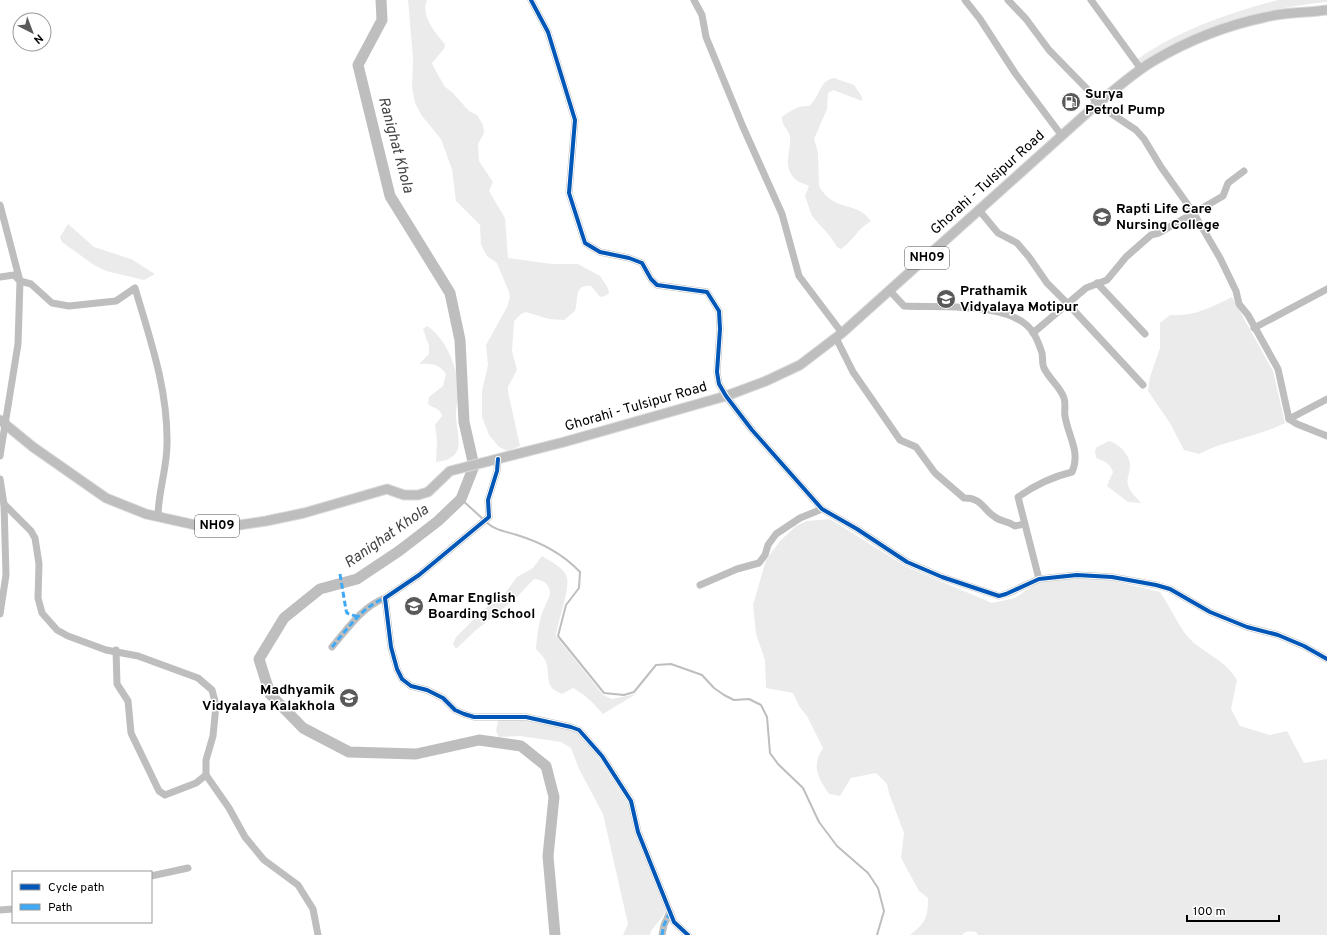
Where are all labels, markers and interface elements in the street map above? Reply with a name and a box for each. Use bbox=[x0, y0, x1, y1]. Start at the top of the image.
north arrow bbox=[12, 12, 52, 52]
text: N bbox=[30, 31, 46, 47]
place label: Surya Petrol Pump bbox=[1085, 86, 1165, 119]
fuel station icon: Surya Petrol Pump bbox=[1060, 91, 1082, 113]
water label: Ranighat Khola bbox=[373, 95, 417, 195]
street label: Ghorahi - Tulsipur Road bbox=[928, 127, 1048, 239]
place label: Rapti Life Care Nursing College bbox=[1116, 201, 1220, 234]
school or university icon: Rapti Life Care Nursing College bbox=[1091, 206, 1113, 228]
road number: NH09 bbox=[905, 247, 949, 269]
place label: Prathamik Vidyalaya Motipur bbox=[960, 283, 1078, 316]
school or university icon: Prathamik Vidyalaya Motipur bbox=[935, 288, 957, 310]
street label: Ghorahi - Tulsipur Road bbox=[563, 379, 709, 435]
water label: Ranighat Khola bbox=[341, 501, 433, 573]
road number: NH09 bbox=[195, 515, 239, 537]
place label: Amar English Boarding School bbox=[428, 590, 535, 623]
school or university icon: Amar English Boarding School bbox=[403, 595, 425, 617]
place label: Madhyamik Vidyalaya Kalakhola bbox=[202, 682, 335, 715]
school or university icon: Madhyamik Vidyalaya Kalakhola bbox=[338, 687, 360, 709]
legend bbox=[12, 871, 152, 923]
text: Cycle path bbox=[48, 880, 105, 896]
scale bar bbox=[1187, 897, 1279, 923]
text: Path bbox=[48, 900, 73, 916]
text: 100 m bbox=[1193, 904, 1226, 920]

